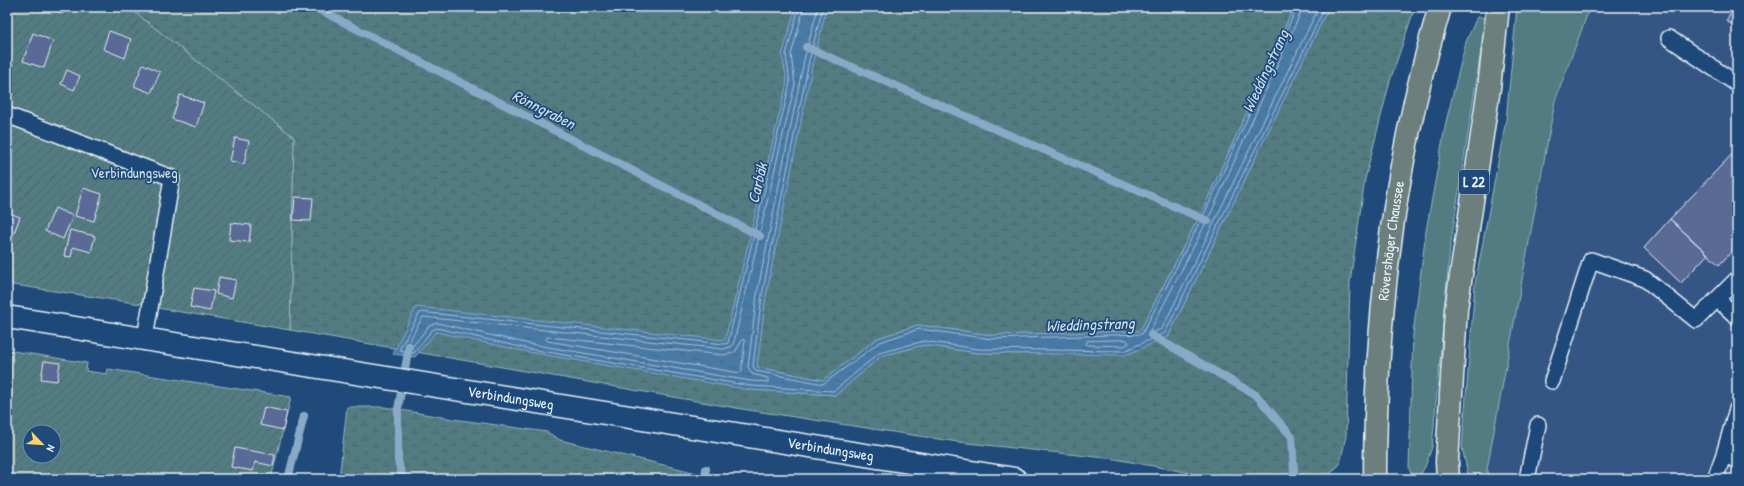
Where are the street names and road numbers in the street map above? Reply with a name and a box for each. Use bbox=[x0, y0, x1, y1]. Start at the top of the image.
road number: L 22 bbox=[1459, 170, 1489, 194]
street label: Rövershäger Chaussee bbox=[1372, 179, 1409, 301]
street label: Verbindungsweg bbox=[466, 380, 556, 415]
street label: Verbindungsweg bbox=[786, 432, 876, 466]

